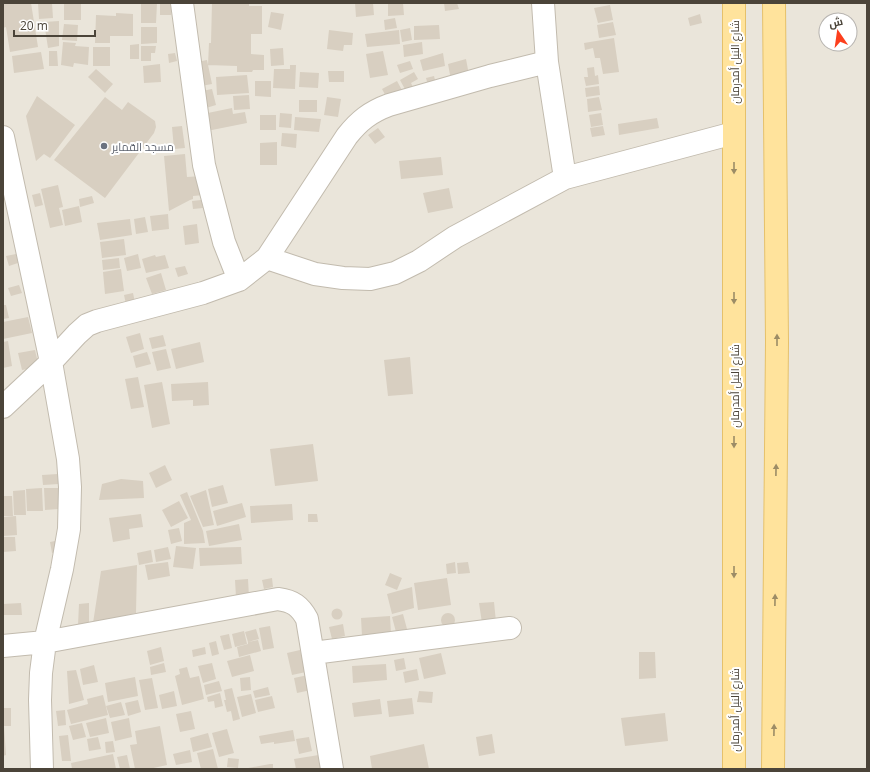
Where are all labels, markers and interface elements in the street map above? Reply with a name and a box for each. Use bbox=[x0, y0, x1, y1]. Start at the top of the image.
scale bar bbox=[14, 12, 95, 38]
north arrow bbox=[818, 12, 858, 52]
text: ش bbox=[827, 13, 844, 31]
text: 20 m bbox=[20, 17, 48, 34]
street label: شارع النيل أمدرمان bbox=[727, 20, 743, 104]
place label: مسجد القماير bbox=[111, 139, 174, 154]
marker: مسجد القماير bbox=[99, 141, 109, 151]
one-way arrow bbox=[731, 162, 737, 175]
one-way arrow bbox=[731, 292, 737, 305]
one-way arrow bbox=[774, 333, 780, 346]
street label: شارع النيل أمدرمان bbox=[727, 344, 743, 428]
one-way arrow bbox=[731, 436, 737, 449]
one-way arrow bbox=[773, 463, 779, 476]
one-way arrow bbox=[731, 566, 737, 579]
one-way arrow bbox=[772, 593, 778, 606]
street label: شارع النيل أمدرمان bbox=[727, 668, 743, 752]
one-way arrow bbox=[771, 723, 777, 736]

